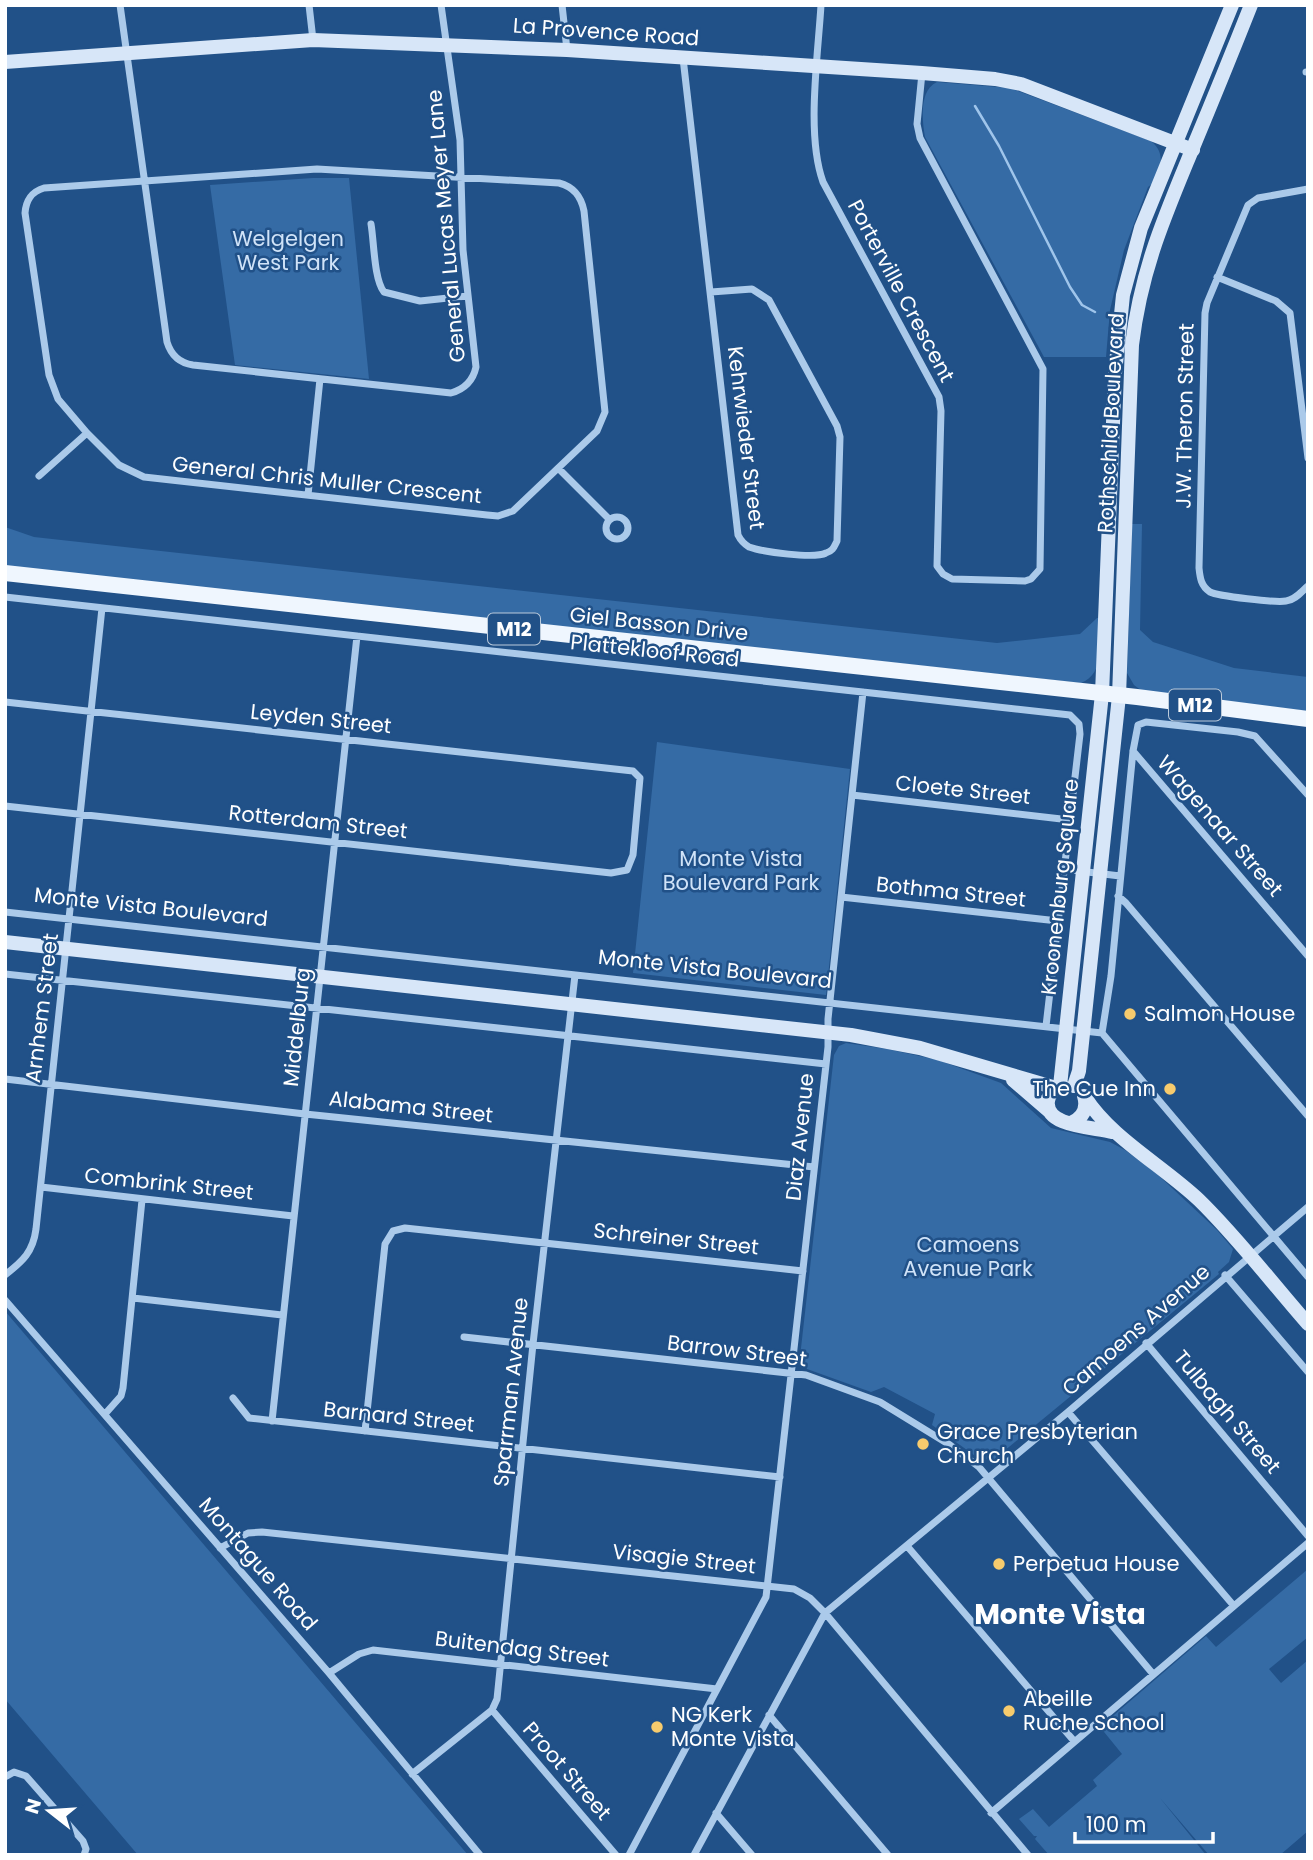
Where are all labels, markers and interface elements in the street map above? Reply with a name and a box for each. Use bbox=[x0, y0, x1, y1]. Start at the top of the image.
street label: La Provence Road bbox=[512, 11, 700, 52]
street label: General Lucas Meyer Lane bbox=[419, 88, 472, 364]
street label: Porterville Crescent bbox=[841, 194, 962, 387]
park label: Welgelgen West Park bbox=[232, 224, 344, 277]
street label: Rothschild Boulevard bbox=[1090, 312, 1131, 534]
street label: J.W. Theron Street bbox=[1168, 323, 1201, 509]
street label: Kehrwieder Street bbox=[721, 345, 772, 531]
street label: General Chris Muller Crescent bbox=[171, 449, 483, 510]
street label: Giel Basson Drive bbox=[568, 600, 750, 647]
road number: M12 bbox=[488, 614, 540, 644]
street label: Plattekloof Road bbox=[569, 627, 741, 674]
road number: M12 bbox=[1169, 690, 1221, 720]
street label: Leyden Street bbox=[249, 697, 393, 740]
street label: Wagenaar Street bbox=[1151, 749, 1290, 903]
street label: Cloete Street bbox=[894, 768, 1032, 811]
street label: Kroonenburg Square bbox=[1034, 777, 1085, 997]
street label: Rotterdam Street bbox=[227, 798, 409, 845]
park label: Monte Vista Boulevard Park bbox=[663, 844, 819, 897]
street label: Bothma Street bbox=[875, 869, 1027, 914]
street label: Monte Vista Boulevard bbox=[33, 880, 269, 933]
street label: Arnhem Street bbox=[18, 931, 65, 1084]
street label: Monte Vista Boulevard bbox=[597, 942, 833, 995]
street label: Middelburg bbox=[276, 966, 317, 1088]
place label: Salmon House bbox=[1144, 999, 1295, 1028]
marker: Salmon House bbox=[1122, 1006, 1138, 1022]
street label: Diaz Avenue bbox=[778, 1072, 821, 1202]
place label: The Cue Inn bbox=[1032, 1074, 1156, 1103]
marker: The Cue Inn bbox=[1162, 1081, 1178, 1097]
street label: Alabama Street bbox=[328, 1083, 495, 1130]
street label: Combrink Street bbox=[83, 1160, 255, 1207]
street label: Schreiner Street bbox=[592, 1215, 760, 1262]
park label: Camoens Avenue Park bbox=[903, 1230, 1033, 1283]
street label: Camoens Avenue bbox=[1055, 1257, 1216, 1402]
street label: Sparrman Avenue bbox=[486, 1296, 535, 1488]
street label: Barrow Street bbox=[666, 1328, 809, 1373]
street label: Tulbagh Street bbox=[1167, 1344, 1288, 1480]
street label: Barnard Street bbox=[322, 1394, 476, 1439]
place label: Grace Presbyterian Church bbox=[937, 1417, 1138, 1470]
marker: Grace Presbyterian Church bbox=[915, 1436, 931, 1452]
street label: Montague Road bbox=[192, 1491, 324, 1636]
street label: Visagie Street bbox=[611, 1537, 757, 1580]
place label: Perpetua House bbox=[1013, 1549, 1180, 1578]
marker: Perpetua House bbox=[991, 1556, 1007, 1572]
district label: Monte Vista bbox=[974, 1595, 1146, 1634]
street label: Buitendag Street bbox=[433, 1623, 611, 1674]
place label: Abeille Ruche School bbox=[1023, 1684, 1165, 1737]
place label: NG Kerk Monte Vista bbox=[671, 1700, 794, 1753]
marker: Abeille Ruche School bbox=[1001, 1703, 1017, 1719]
street label: Proot Street bbox=[517, 1715, 618, 1826]
marker: NG Kerk Monte Vista bbox=[649, 1719, 665, 1735]
north arrow bbox=[14, 1776, 84, 1846]
text: N bbox=[18, 1795, 48, 1817]
scale bar bbox=[1075, 1800, 1213, 1844]
text: 100 m bbox=[1086, 1810, 1146, 1839]

